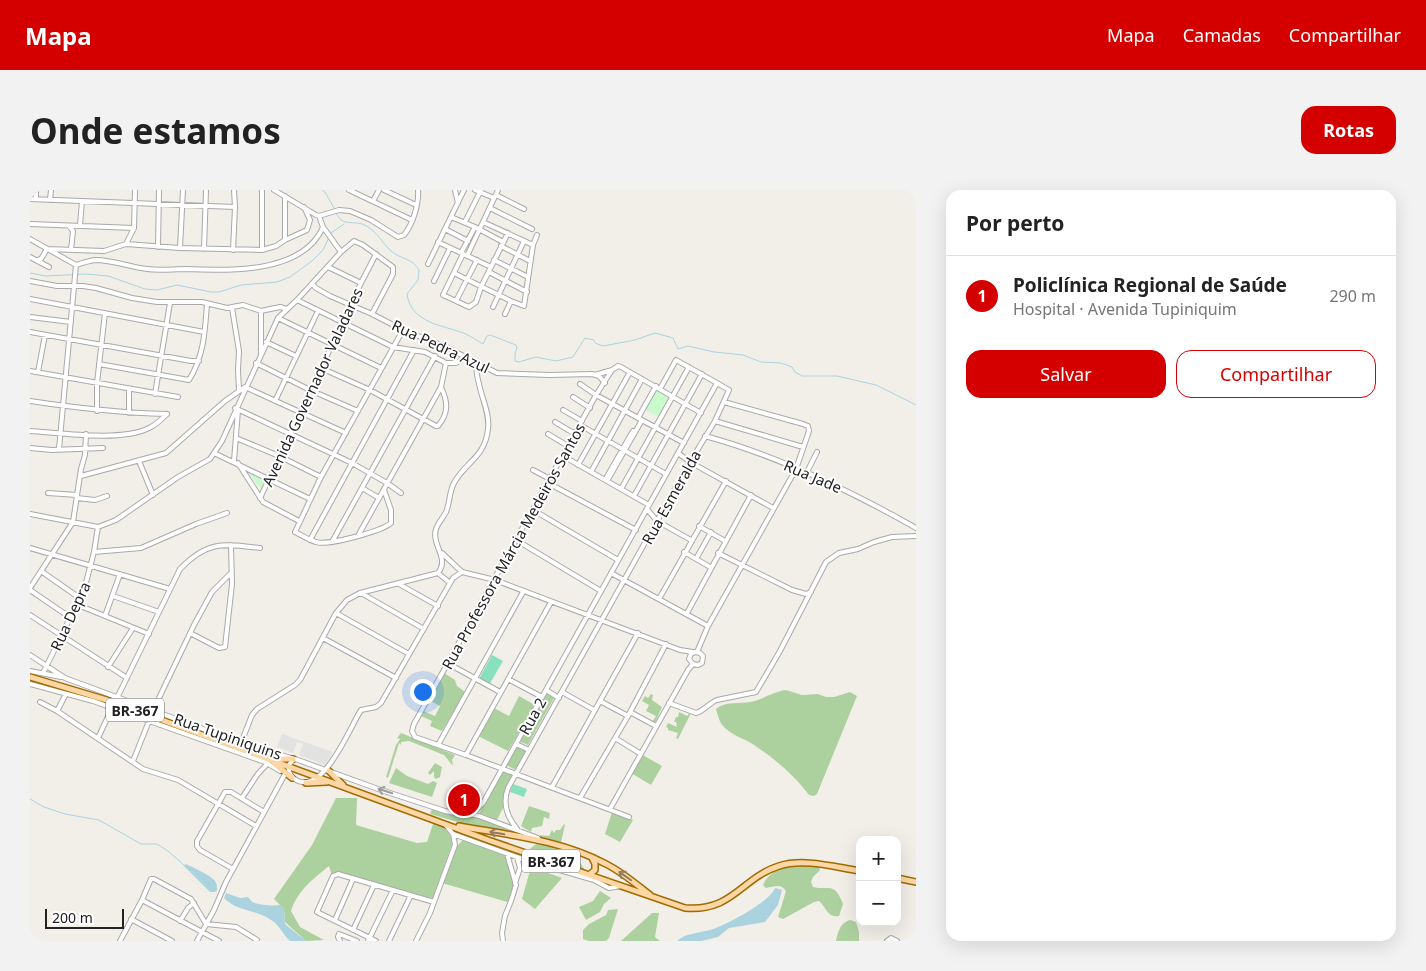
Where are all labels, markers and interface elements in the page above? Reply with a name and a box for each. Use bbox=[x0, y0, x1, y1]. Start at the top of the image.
text: Mapa bbox=[25, 19, 92, 52]
text: Mapa bbox=[1107, 23, 1155, 47]
text: Camadas bbox=[1183, 23, 1261, 47]
text: Compartilhar bbox=[1289, 23, 1401, 47]
button: Rotas bbox=[1301, 106, 1396, 154]
text: Onde estamos bbox=[30, 107, 281, 154]
text: Por perto bbox=[966, 209, 1064, 237]
text: Policlínica Regional de Saúde bbox=[1013, 272, 1287, 298]
street label: Avenida Governador Valadares bbox=[257, 284, 367, 490]
text: 1 bbox=[977, 285, 987, 307]
text: 290 m bbox=[1329, 285, 1376, 307]
text: Hospital · Avenida Tupiniquim bbox=[1013, 298, 1237, 320]
street label: Rua Pedra Azul bbox=[389, 315, 493, 377]
button: Salvar bbox=[966, 350, 1166, 398]
button: Compartilhar bbox=[1176, 350, 1376, 398]
street label: Rua Professora Márcia Medeiros Santos bbox=[437, 419, 589, 673]
street label: Rua Esmeralda bbox=[637, 446, 705, 548]
street label: Rua Jade bbox=[781, 455, 845, 497]
street label: Rua Depra bbox=[45, 578, 95, 654]
your location bbox=[410, 679, 436, 705]
street label: Rua 2 bbox=[514, 694, 550, 738]
road number: BR-367 bbox=[106, 698, 164, 722]
street label: Rua Tupiniquins bbox=[171, 708, 285, 764]
pin: 1 bbox=[448, 781, 480, 819]
one-way arrow bbox=[378, 786, 393, 795]
one-way arrow bbox=[490, 827, 506, 837]
map controls bbox=[856, 836, 901, 926]
button: + bbox=[856, 836, 901, 881]
road number: BR-367 bbox=[522, 849, 580, 872]
one-way arrow bbox=[618, 871, 632, 881]
button: − bbox=[856, 881, 901, 926]
scale bar bbox=[45, 906, 124, 929]
text: 200 m bbox=[52, 908, 93, 927]

